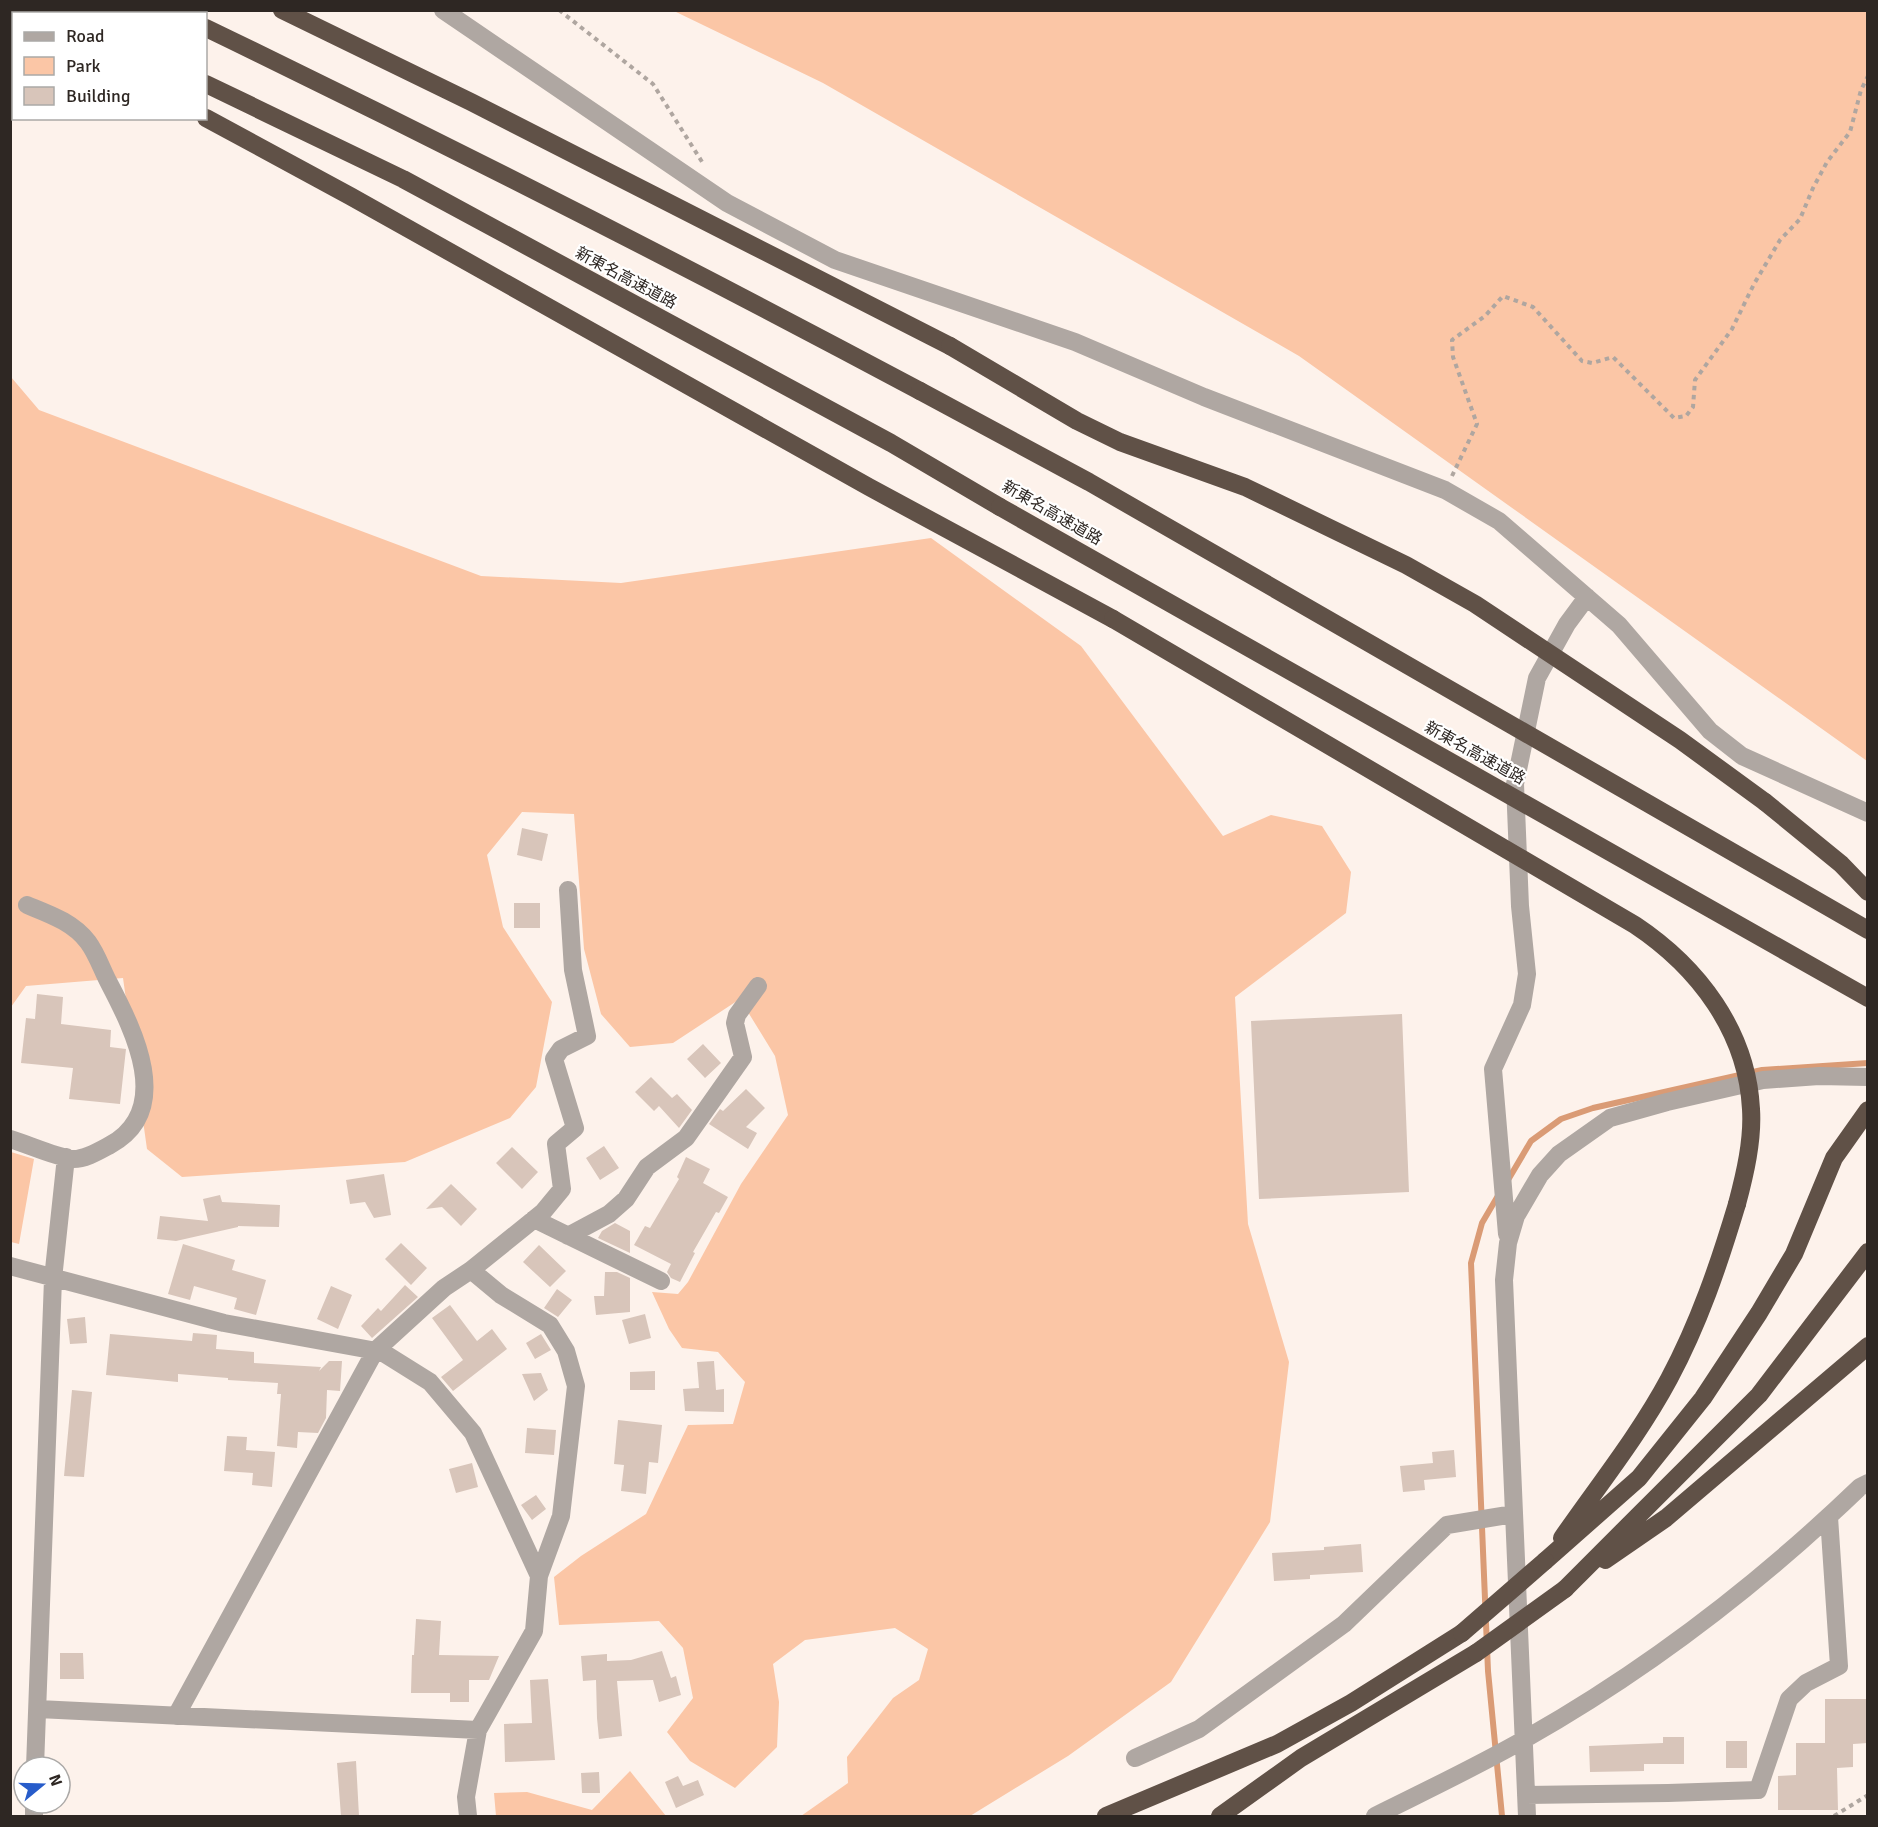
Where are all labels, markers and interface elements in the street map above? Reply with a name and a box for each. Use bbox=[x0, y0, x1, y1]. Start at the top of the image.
legend bbox=[12, 12, 207, 120]
text: Road bbox=[66, 25, 105, 47]
text: Park bbox=[66, 55, 101, 77]
text: Building bbox=[66, 85, 130, 107]
street label: 新東名高速道路 bbox=[572, 243, 680, 313]
street label: 新東名高速道路 bbox=[998, 476, 1106, 550]
street label: 新東名高速道路 bbox=[1421, 717, 1529, 789]
north arrow bbox=[12, 1755, 72, 1815]
text: N bbox=[44, 1772, 67, 1789]

